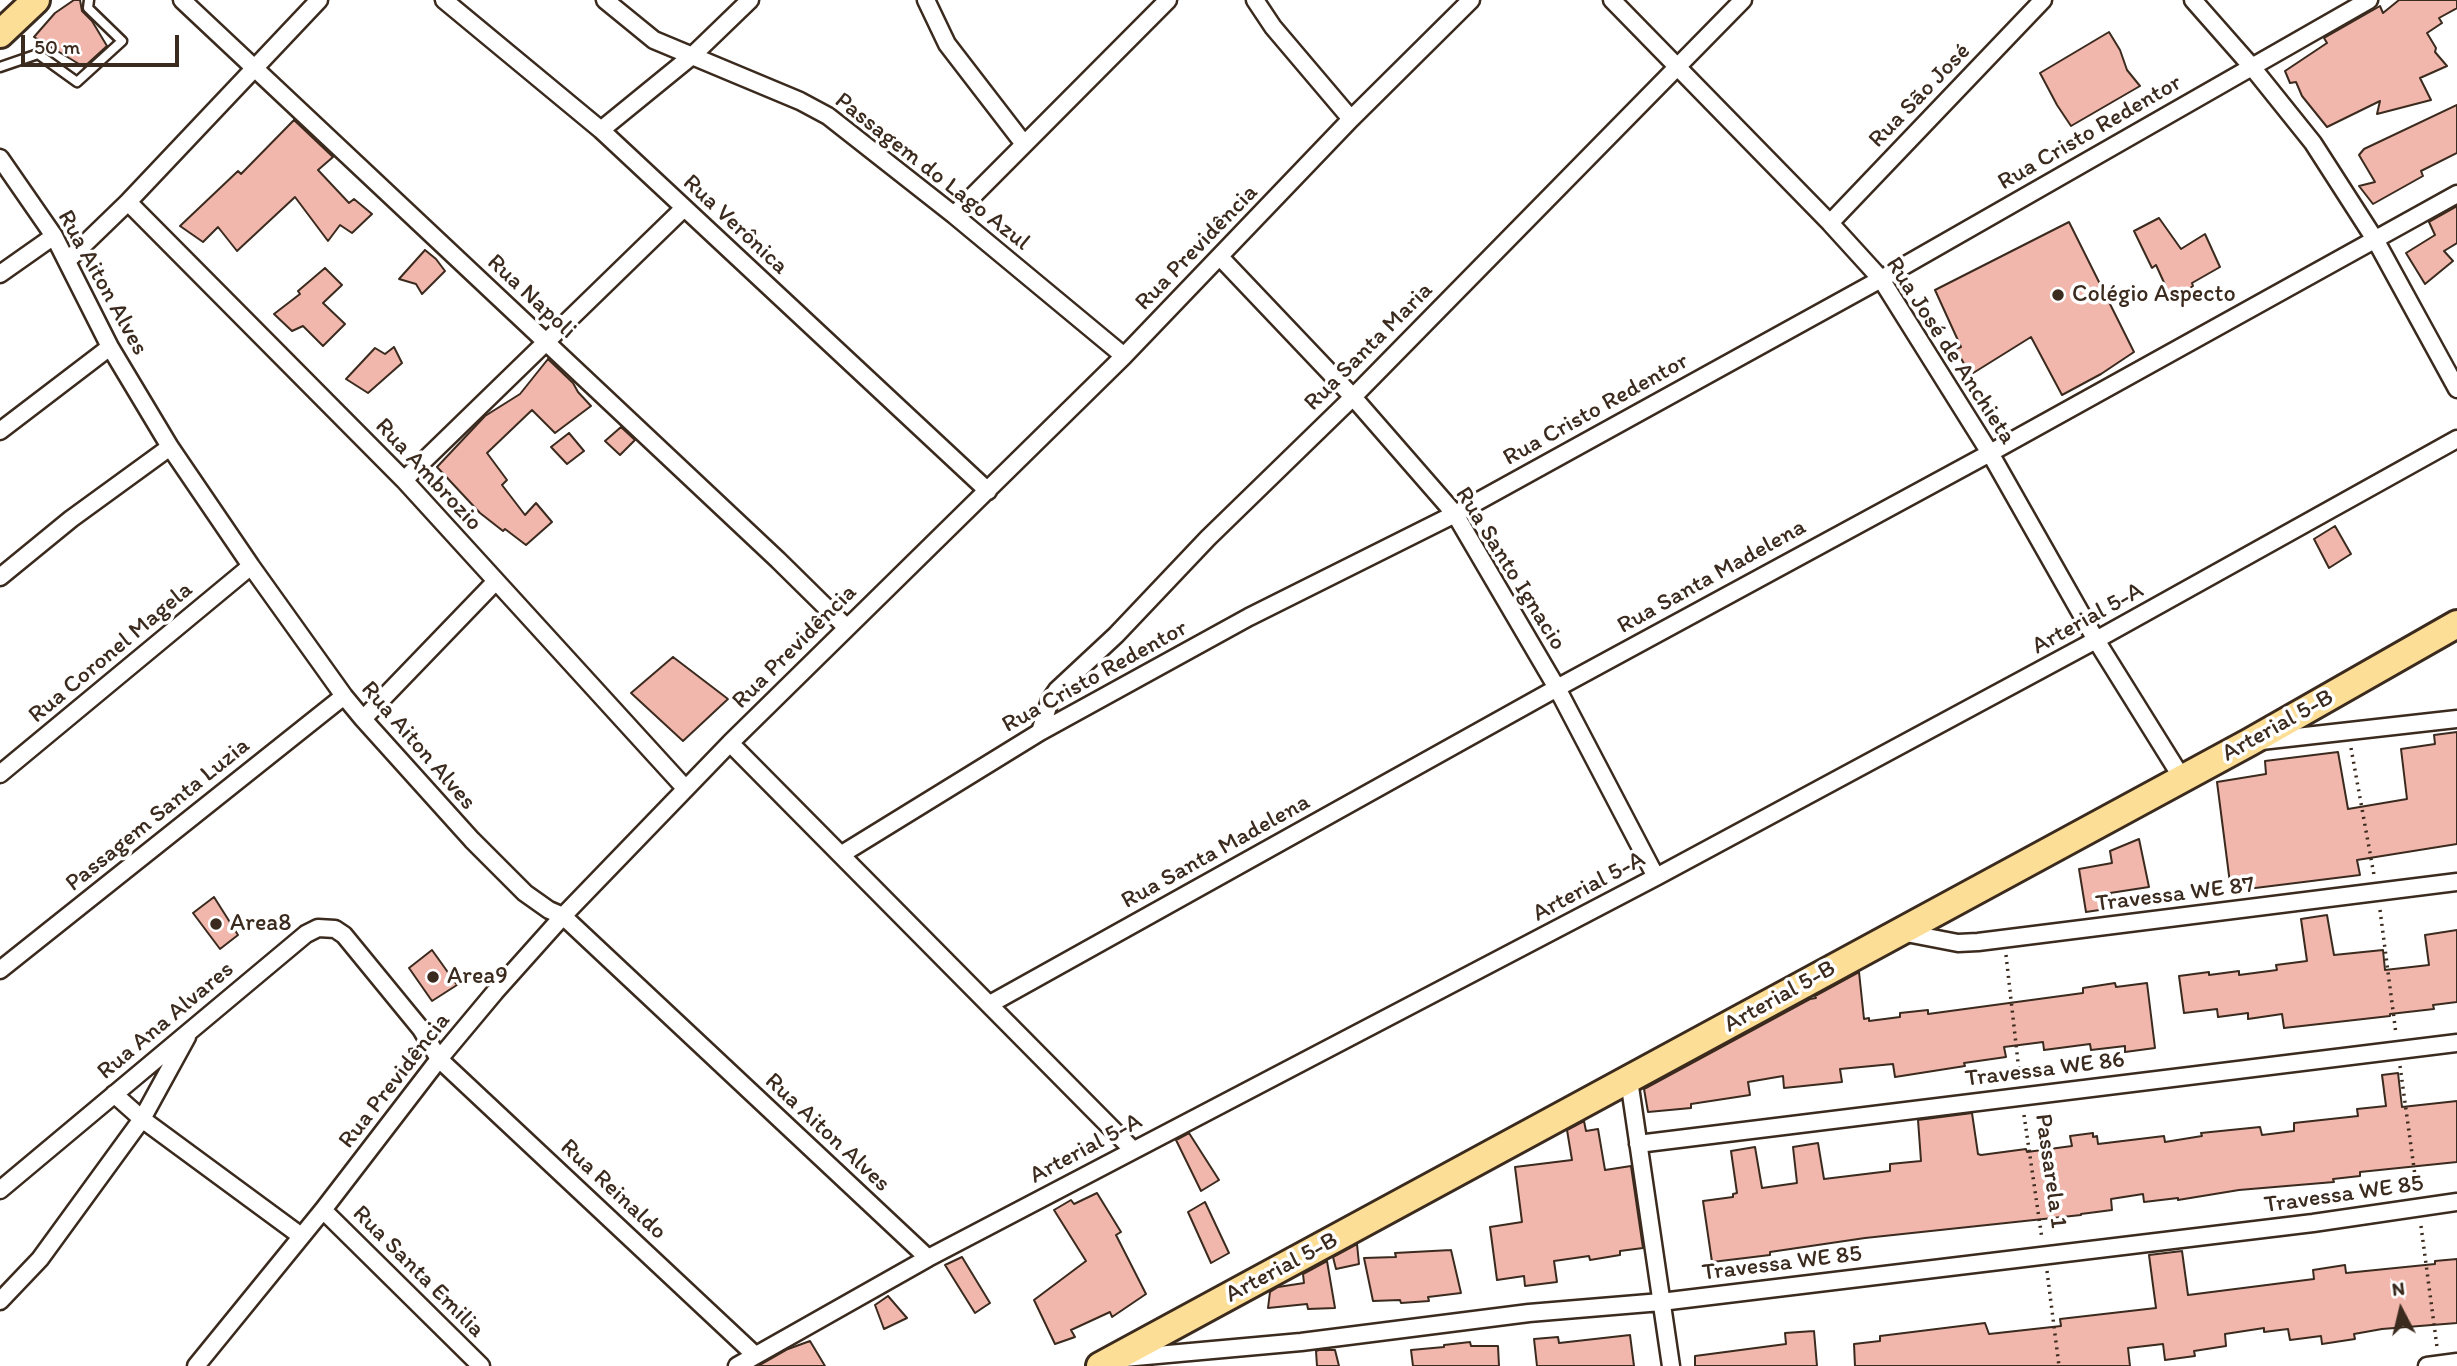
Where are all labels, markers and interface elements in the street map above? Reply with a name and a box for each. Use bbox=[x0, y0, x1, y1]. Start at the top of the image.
scale bar bbox=[24, 21, 182, 65]
text: 50 m bbox=[34, 34, 80, 59]
street label: Rua São José bbox=[1863, 38, 1977, 154]
street label: Rua Cristo Redentor bbox=[1993, 69, 2187, 197]
street label: Passagem do Lago Azul bbox=[829, 87, 1035, 257]
street label: Rua Verônica bbox=[676, 169, 794, 281]
street label: Rua Previdência bbox=[1130, 179, 1264, 317]
street label: Rua Aiton Alves bbox=[50, 205, 154, 361]
street label: Rua Napoli bbox=[480, 248, 582, 346]
street label: Rua José de Anchieta bbox=[1879, 252, 2021, 450]
street label: Rua Santa Maria bbox=[1299, 277, 1439, 417]
place label: Colégio Aspecto bbox=[2072, 281, 2236, 309]
marker: Colégio Aspecto bbox=[2050, 287, 2066, 303]
street label: Rua Cristo Redentor bbox=[1498, 347, 1694, 473]
street label: Rua Ambrozio bbox=[368, 412, 488, 538]
street label: Rua Santo Ignacio bbox=[1448, 482, 1572, 656]
street label: Rua Santa Madelena bbox=[1613, 513, 1811, 641]
street label: Rua Coronel Magela bbox=[23, 576, 199, 730]
street label: Arterial 5-A bbox=[2027, 577, 2149, 661]
street label: Rua Previdência bbox=[727, 579, 863, 715]
street label: Rua Cristo Redentor bbox=[997, 614, 1193, 740]
street label: Rua Aiton Alves bbox=[354, 676, 482, 816]
street label: Arterial 5-B bbox=[2217, 684, 2339, 768]
street label: Passagem Santa Luzia bbox=[60, 732, 256, 898]
street label: Rua Santa Madelena bbox=[1117, 788, 1315, 916]
street label: Arterial 5-A bbox=[1528, 845, 1650, 929]
street label: Travessa WE 87 bbox=[2094, 871, 2256, 919]
place label: Area8 bbox=[230, 910, 291, 938]
marker: Area8 bbox=[208, 916, 224, 932]
street label: Arterial 5-B bbox=[1719, 955, 1841, 1039]
street label: Rua Ana Alvares bbox=[92, 956, 240, 1086]
place label: Area9 bbox=[447, 963, 508, 991]
marker: Area9 bbox=[425, 969, 441, 985]
street label: Rua Previdência bbox=[333, 1007, 457, 1155]
street label: Travessa WE 86 bbox=[1964, 1046, 2126, 1094]
street label: Rua Aiton Alves bbox=[758, 1067, 896, 1199]
street label: Arterial 5-A bbox=[1025, 1107, 1147, 1191]
street label: Passarela 1 bbox=[2028, 1112, 2072, 1230]
street label: Rua Reinaldo bbox=[554, 1133, 672, 1247]
street label: Travessa WE 85 bbox=[2263, 1170, 2425, 1220]
street label: Rua Santa Emilia bbox=[346, 1200, 490, 1344]
street label: Arterial 5-B bbox=[1221, 1226, 1343, 1310]
street label: Travessa WE 85 bbox=[1701, 1240, 1863, 1288]
north arrow bbox=[2366, 1275, 2436, 1345]
text: N bbox=[2391, 1276, 2406, 1301]

